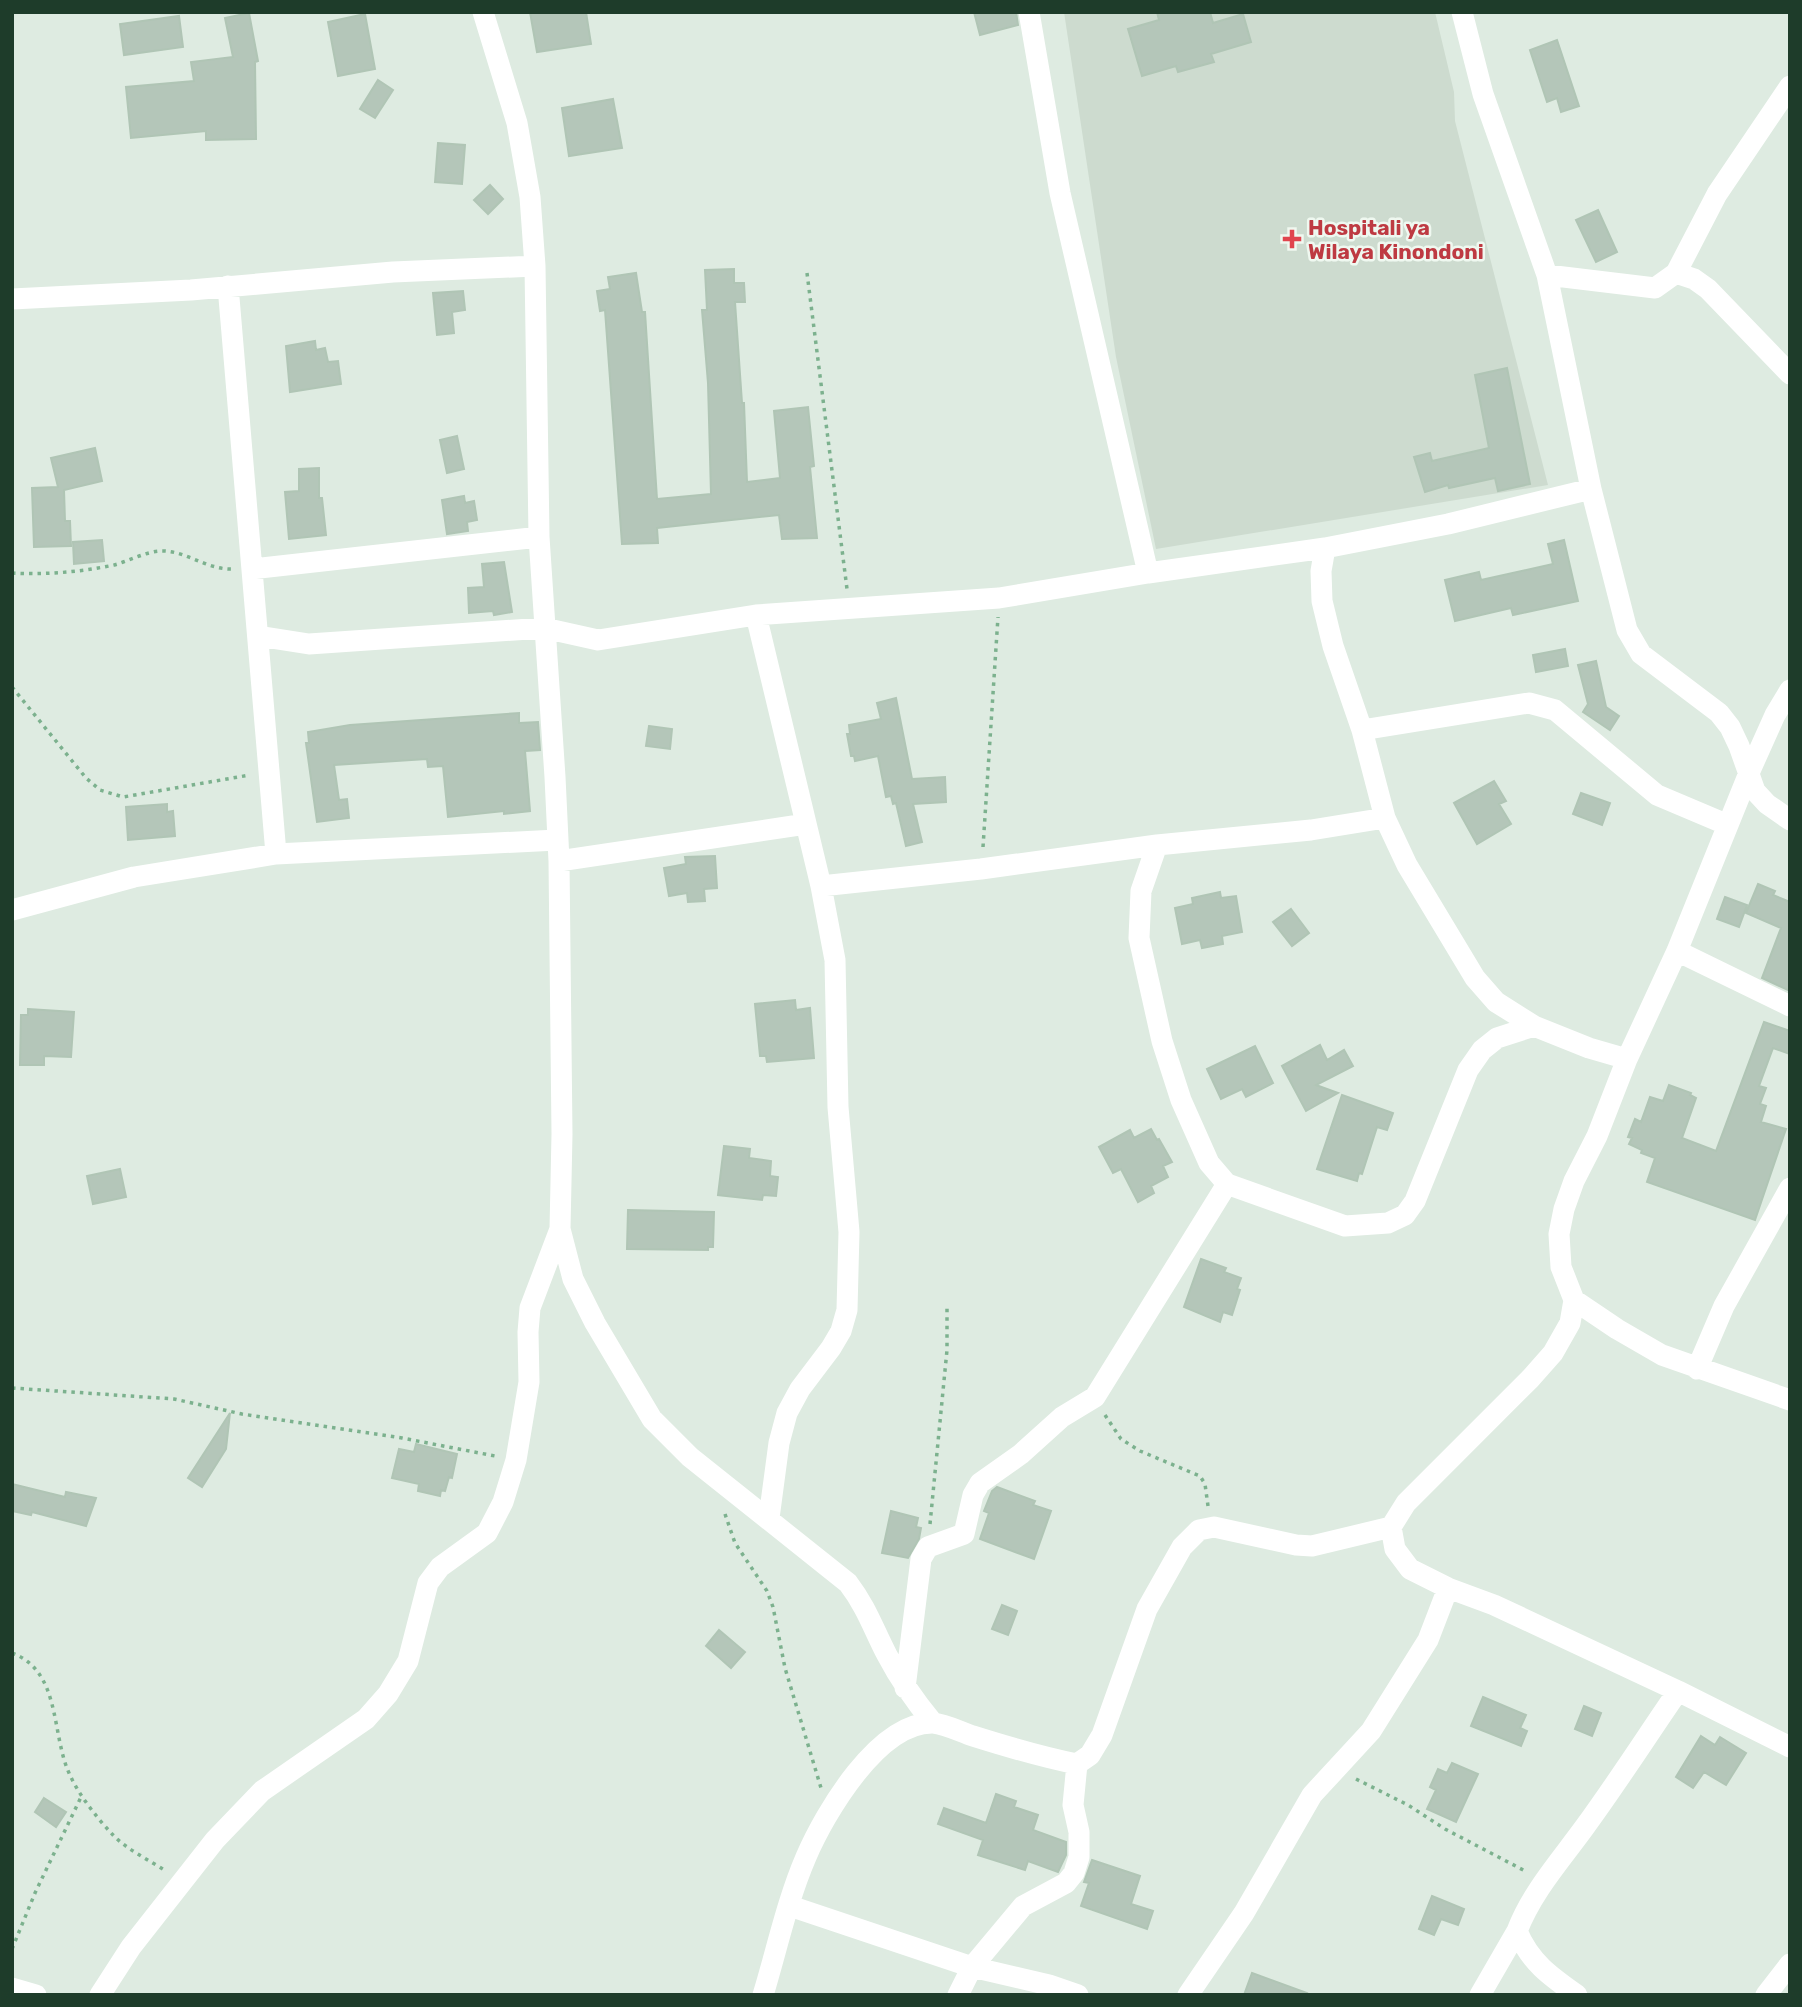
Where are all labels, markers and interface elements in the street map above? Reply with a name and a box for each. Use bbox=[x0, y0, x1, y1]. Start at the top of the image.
place label: Hospitali ya Wilaya Kinondoni bbox=[1308, 215, 1484, 264]
marker: Hospitali ya Wilaya Kinondoni bbox=[1282, 229, 1302, 249]

